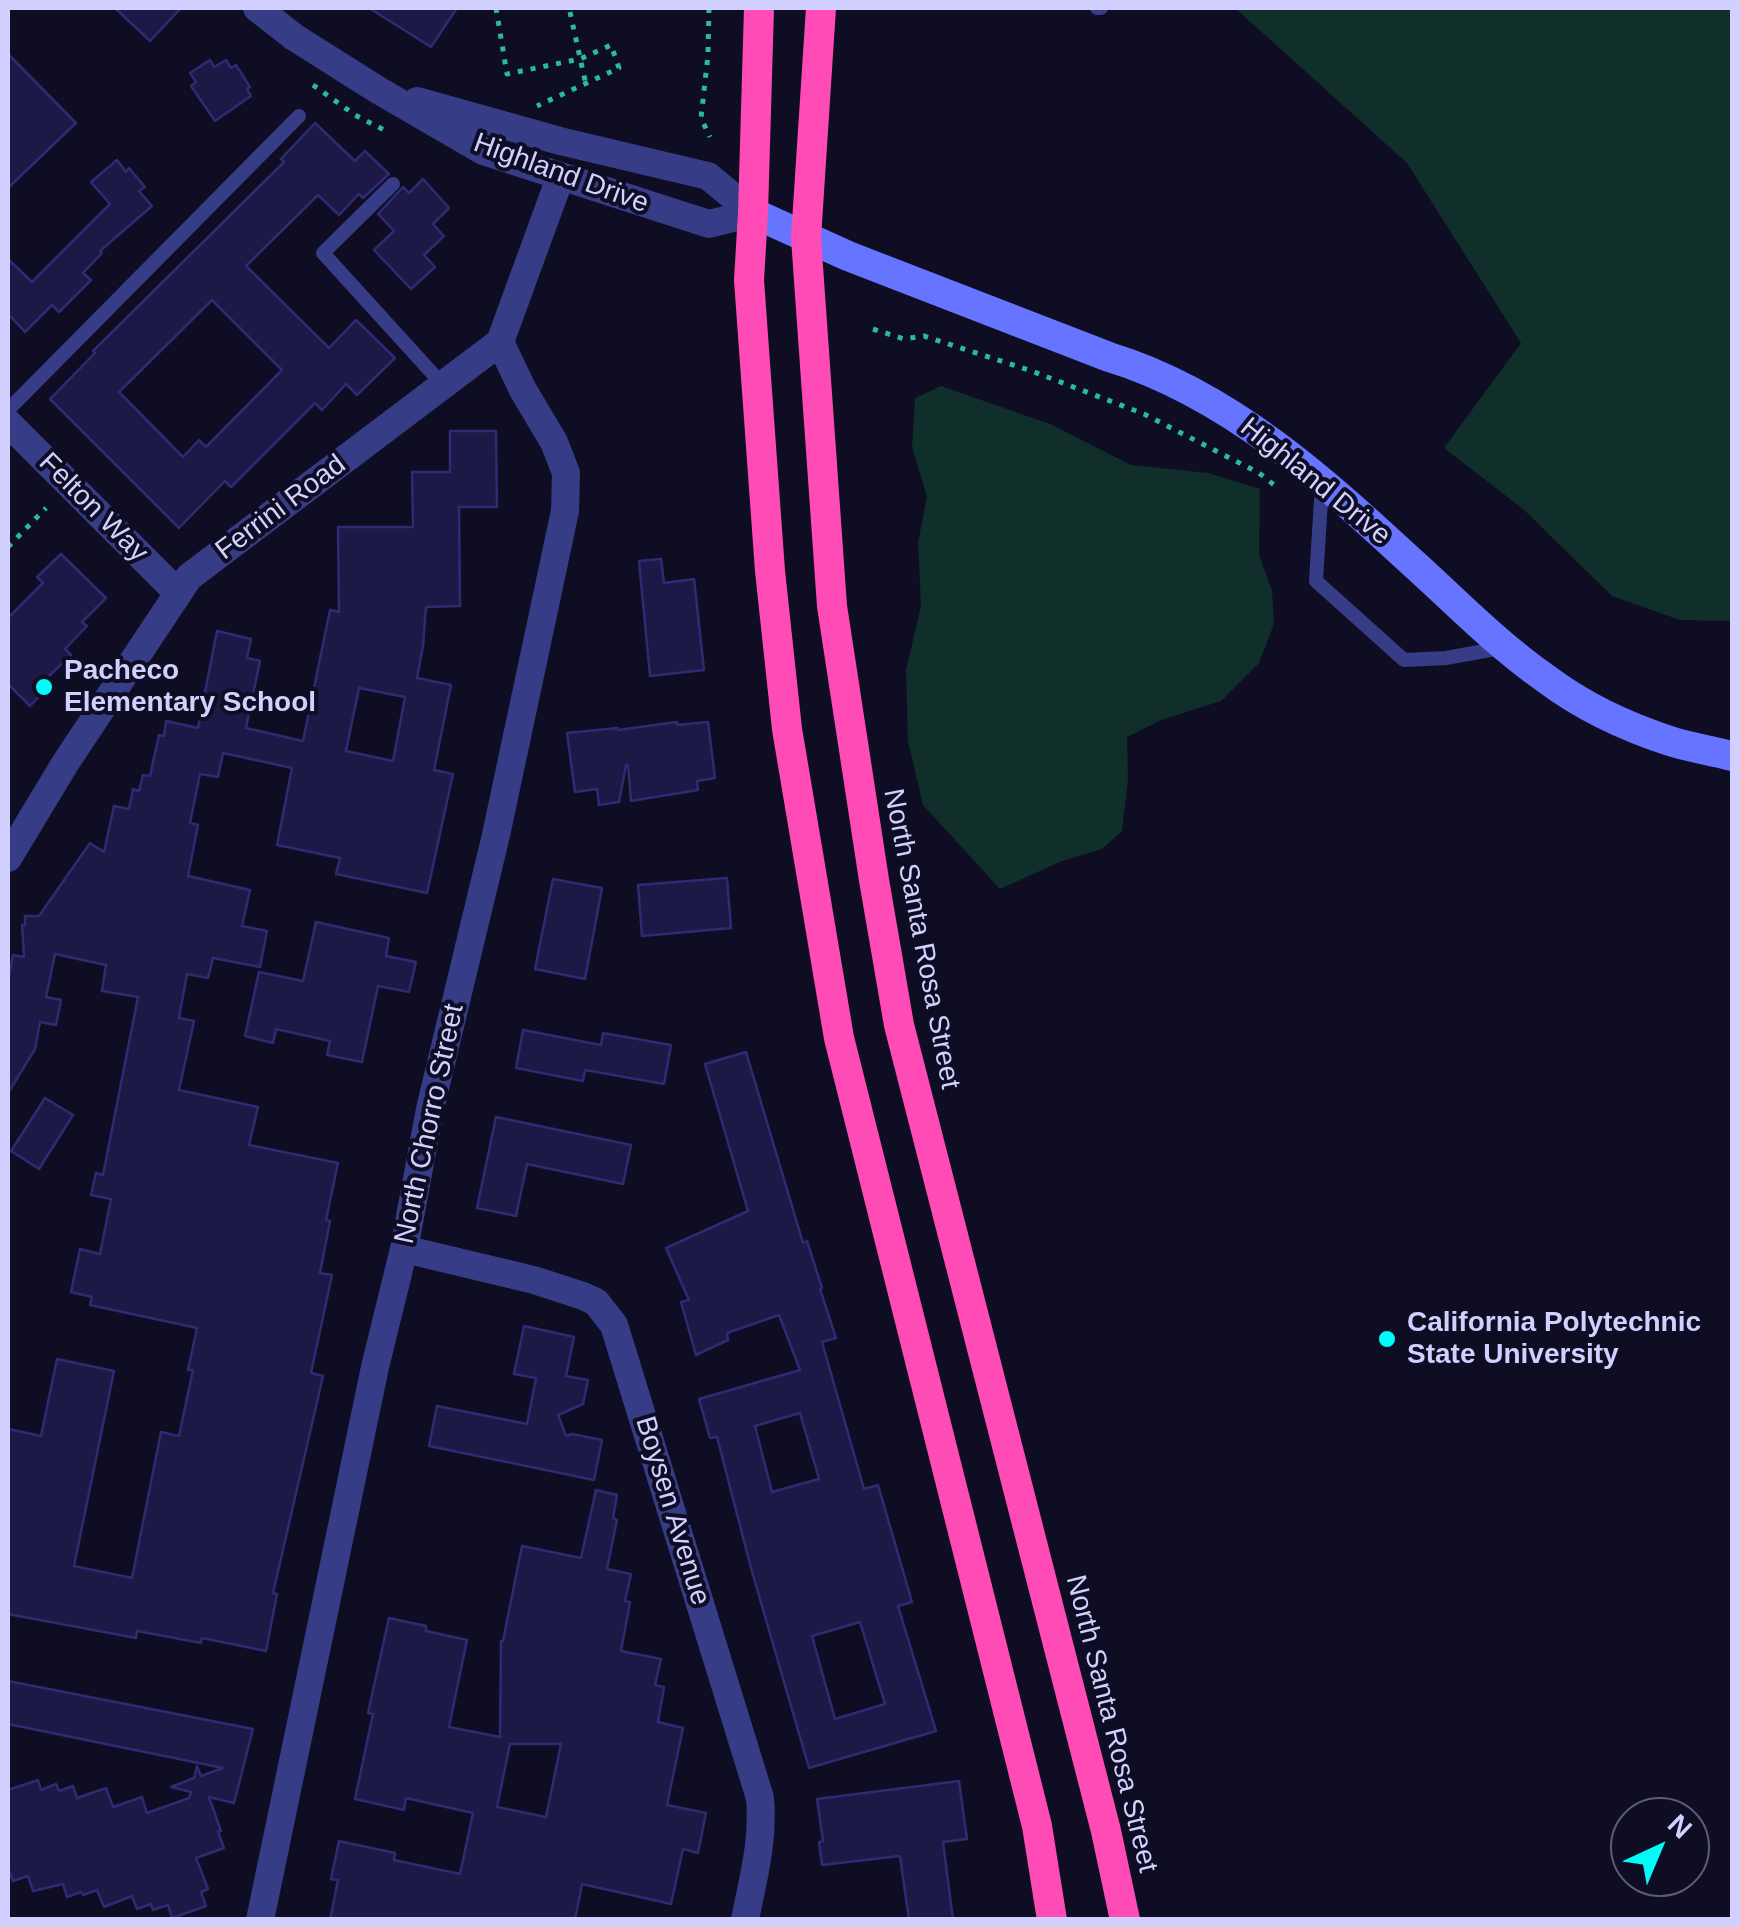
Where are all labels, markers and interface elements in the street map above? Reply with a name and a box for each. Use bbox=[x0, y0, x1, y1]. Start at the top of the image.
street label: Highland Drive bbox=[469, 127, 653, 221]
street label: Highland Drive bbox=[1233, 411, 1397, 553]
street label: Felton Way bbox=[31, 446, 155, 570]
street label: Ferrini Road bbox=[209, 448, 353, 568]
place label: Pacheco Elementary School bbox=[64, 654, 316, 720]
marker: Pacheco Elementary School bbox=[33, 676, 55, 698]
street label: North Santa Rosa Street bbox=[875, 786, 967, 1092]
street label: North Chorro Street bbox=[388, 1001, 472, 1247]
place label: California Polytechnic State University bbox=[1407, 1306, 1701, 1372]
marker: California Polytechnic State University bbox=[1376, 1328, 1398, 1350]
street label: Boysen Avenue bbox=[627, 1413, 717, 1609]
street label: North Santa Rosa Street bbox=[1058, 1572, 1164, 1876]
north arrow bbox=[1610, 1797, 1710, 1897]
text: N bbox=[1662, 1808, 1698, 1845]

